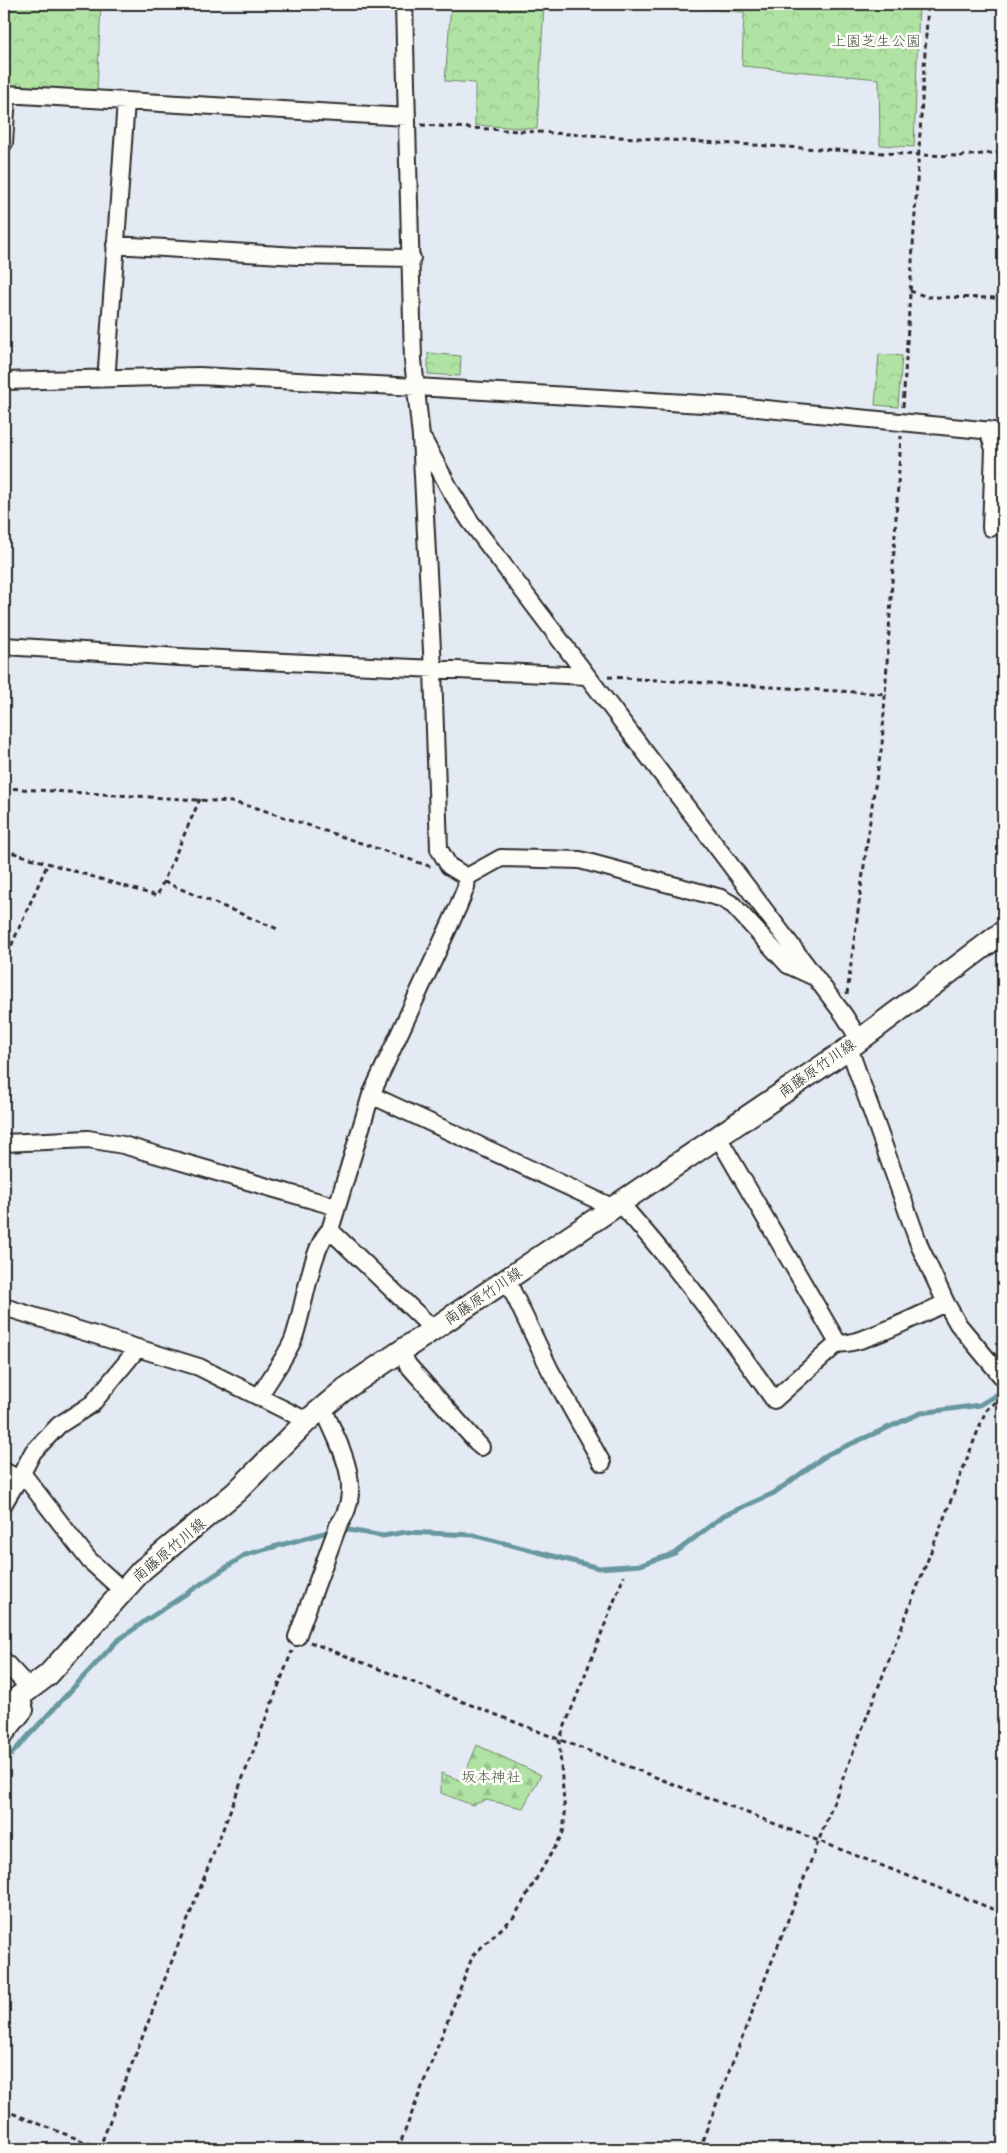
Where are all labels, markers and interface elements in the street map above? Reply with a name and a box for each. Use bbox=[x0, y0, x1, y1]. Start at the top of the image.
park label: 上園芝生公園 bbox=[831, 31, 921, 51]
street label: 南藤原竹川線 bbox=[774, 1034, 860, 1102]
street label: 南藤原竹川線 bbox=[440, 1263, 526, 1329]
street label: 南藤原竹川線 bbox=[128, 1513, 210, 1587]
park label: 坂本神社 bbox=[461, 1767, 521, 1787]

